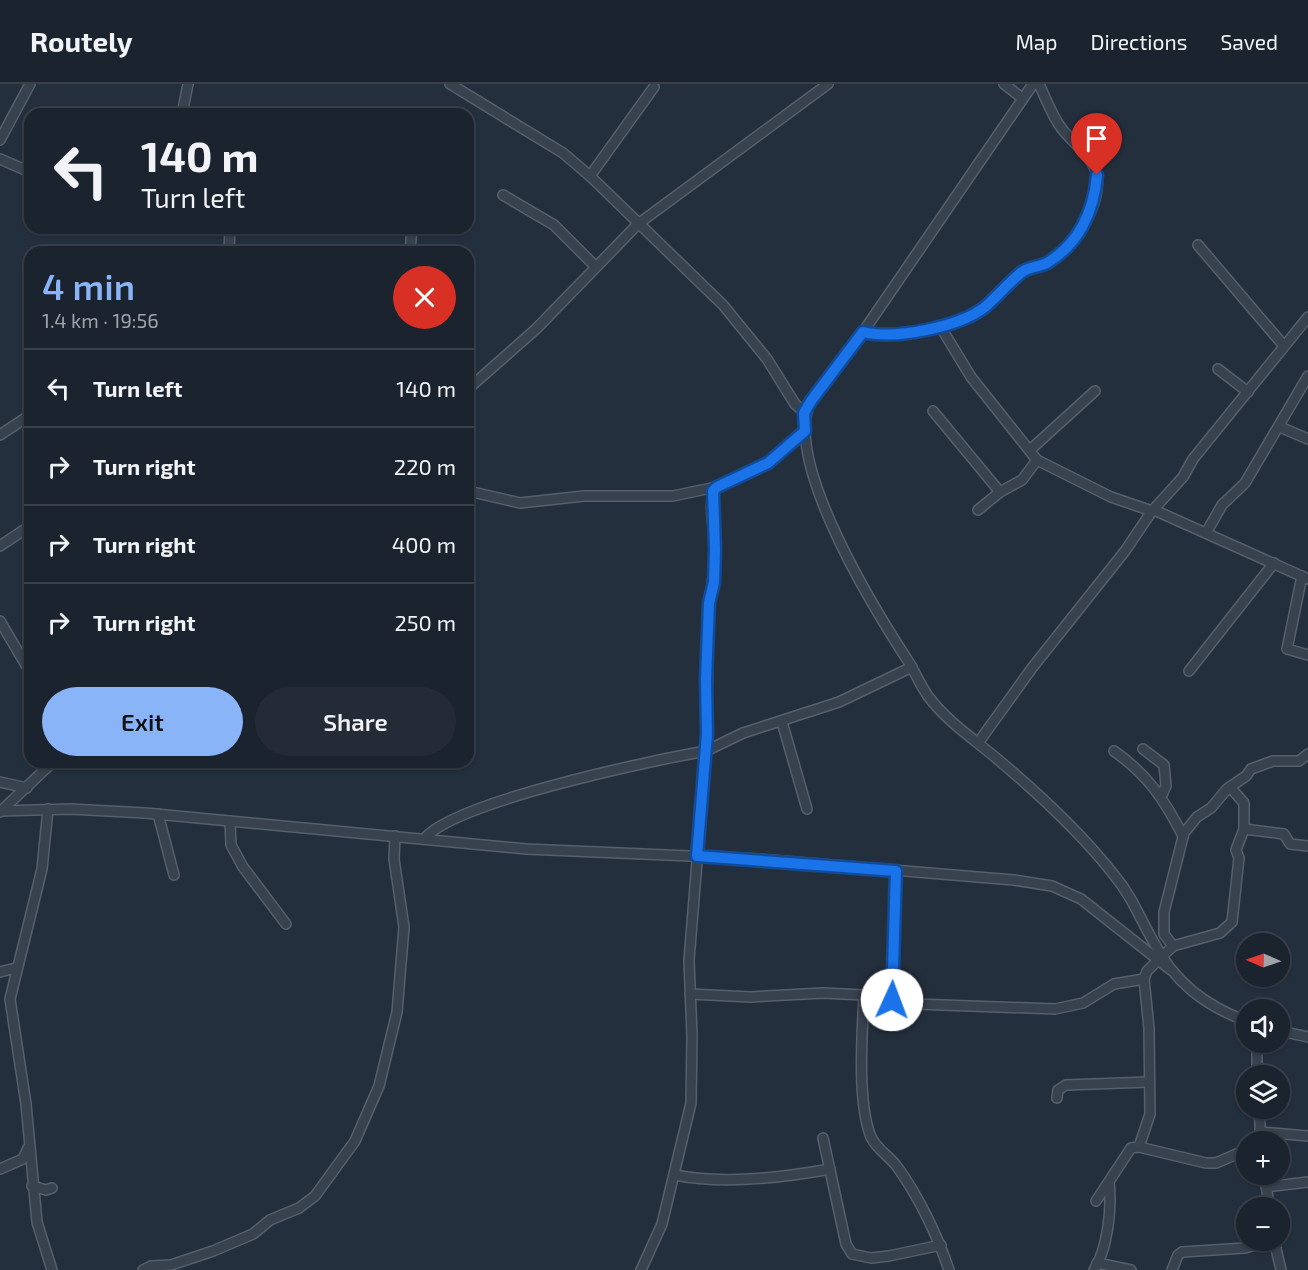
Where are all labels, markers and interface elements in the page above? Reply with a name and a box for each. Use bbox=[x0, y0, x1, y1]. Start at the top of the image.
text: Routely bbox=[30, 24, 133, 58]
text: Map bbox=[1015, 29, 1058, 54]
text: Directions bbox=[1091, 29, 1187, 54]
text: Saved bbox=[1220, 29, 1278, 54]
pin bbox=[1071, 113, 1122, 175]
icon: arrive bbox=[1080, 122, 1113, 155]
text: 140 m bbox=[141, 130, 258, 180]
icon: left bbox=[42, 132, 120, 210]
text: Turn left bbox=[141, 181, 245, 213]
text: 4 min bbox=[42, 264, 135, 307]
button: close bbox=[393, 266, 456, 329]
text: 1.4 km · 19:56 bbox=[42, 308, 159, 332]
icon: left bbox=[42, 372, 75, 405]
text: Turn left bbox=[93, 375, 182, 401]
text: 140 m bbox=[396, 375, 456, 401]
icon: right bbox=[42, 450, 75, 483]
text: Turn right bbox=[93, 453, 195, 479]
text: 220 m bbox=[394, 453, 456, 479]
icon: right bbox=[42, 528, 75, 561]
text: Turn right bbox=[93, 531, 195, 557]
text: 400 m bbox=[392, 531, 456, 557]
icon: right bbox=[42, 606, 75, 639]
text: Turn right bbox=[93, 609, 195, 635]
text: 250 m bbox=[394, 609, 456, 635]
button: Exit bbox=[42, 687, 243, 756]
button: Share bbox=[255, 687, 456, 756]
north arrow bbox=[1236, 933, 1290, 987]
map controls bbox=[1236, 933, 1290, 1251]
position arrow bbox=[860, 968, 924, 1032]
button: sound bbox=[1236, 999, 1290, 1053]
button: layers bbox=[1236, 1065, 1290, 1119]
button: + bbox=[1236, 1131, 1290, 1185]
button: − bbox=[1236, 1197, 1290, 1251]

